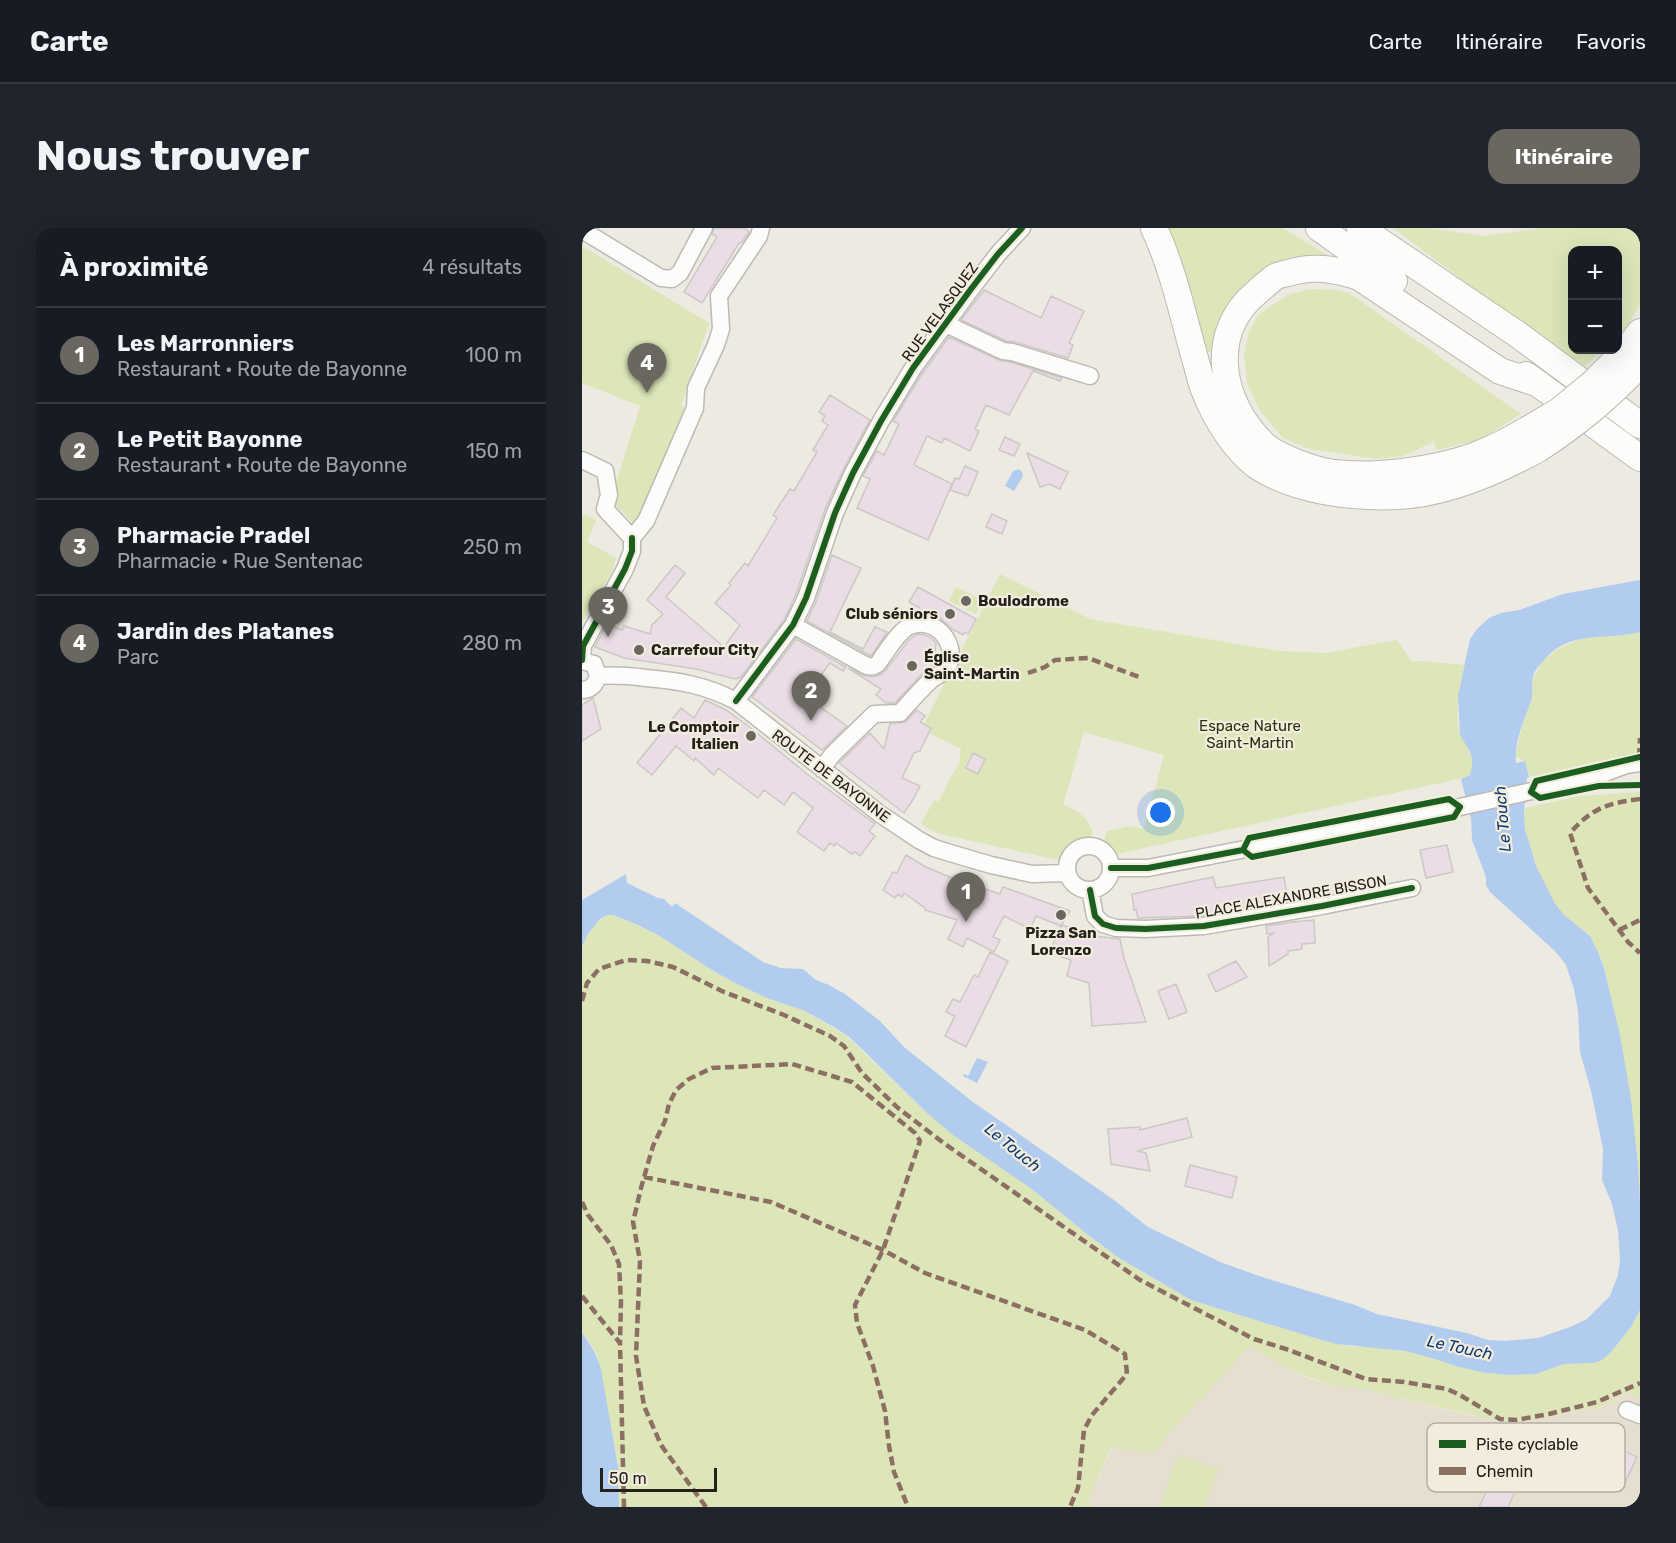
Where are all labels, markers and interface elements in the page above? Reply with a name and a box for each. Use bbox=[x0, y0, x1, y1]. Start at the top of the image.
text: Carte bbox=[30, 25, 109, 58]
text: Carte bbox=[1369, 29, 1422, 54]
text: Itinéraire bbox=[1455, 29, 1543, 54]
text: Favoris bbox=[1576, 29, 1646, 54]
button: Itinéraire bbox=[1488, 129, 1640, 184]
text: Nous trouver bbox=[36, 131, 309, 181]
map controls bbox=[1568, 246, 1622, 354]
button: + bbox=[1568, 246, 1622, 300]
text: À proximité bbox=[60, 252, 209, 283]
text: 4 résultats bbox=[422, 255, 522, 279]
street label: RUE VELASQUEZ bbox=[898, 259, 982, 365]
button: − bbox=[1568, 300, 1622, 354]
text: Les Marronniers bbox=[117, 330, 294, 357]
text: 1 bbox=[75, 343, 84, 367]
text: 100 m bbox=[465, 343, 522, 367]
pin: 4 bbox=[628, 344, 666, 393]
text: Restaurant · Route de Bayonne bbox=[117, 357, 407, 381]
text: Le Petit Bayonne bbox=[117, 426, 303, 453]
text: 2 bbox=[73, 439, 86, 463]
text: 150 m bbox=[466, 439, 522, 463]
text: Restaurant · Route de Bayonne bbox=[117, 453, 407, 477]
text: Pharmacie Pradel bbox=[117, 522, 310, 549]
text: 3 bbox=[73, 535, 86, 559]
text: 250 m bbox=[463, 535, 522, 559]
text: Pharmacie · Rue Sentenac bbox=[117, 549, 363, 573]
pin: 3 bbox=[588, 588, 628, 637]
place label: Boulodrome bbox=[978, 592, 1069, 610]
marker: Boulodrome bbox=[959, 594, 973, 608]
place label: Club séniors bbox=[845, 605, 938, 623]
marker: Club séniors bbox=[943, 607, 957, 621]
text: Jardin des Platanes bbox=[117, 618, 334, 645]
text: 4 bbox=[73, 631, 86, 655]
text: 280 m bbox=[462, 631, 522, 655]
place label: Carrefour City bbox=[651, 641, 759, 659]
marker: Carrefour City bbox=[632, 643, 646, 657]
text: Parc bbox=[117, 645, 159, 669]
place label: Église Saint-Martin bbox=[924, 648, 1020, 683]
marker: Église Saint-Martin bbox=[905, 659, 919, 673]
pin: 2 bbox=[792, 672, 830, 721]
park label: Espace Nature Saint-Martin bbox=[1199, 717, 1301, 752]
place label: Le Comptoir Italien bbox=[648, 718, 739, 753]
street label: ROUTE DE BAYONNE bbox=[768, 726, 894, 826]
marker: Le Comptoir Italien bbox=[744, 729, 758, 743]
water label: Le Touch bbox=[1490, 785, 1515, 853]
your location bbox=[1146, 798, 1175, 827]
street label: PLACE ALEXANDRE BISSON bbox=[1194, 871, 1388, 923]
pin: 1 bbox=[946, 872, 986, 922]
marker: Pizza San Lorenzo bbox=[1054, 908, 1068, 922]
place label: Pizza San Lorenzo bbox=[1025, 924, 1097, 959]
water label: Le Touch bbox=[981, 1119, 1044, 1176]
water label: Le Touch bbox=[1425, 1331, 1494, 1364]
legend bbox=[1427, 1423, 1625, 1492]
text: Piste cyclable bbox=[1476, 1435, 1579, 1454]
text: Chemin bbox=[1476, 1462, 1533, 1481]
scale bar bbox=[600, 1465, 717, 1492]
text: 50 m bbox=[609, 1469, 647, 1488]

